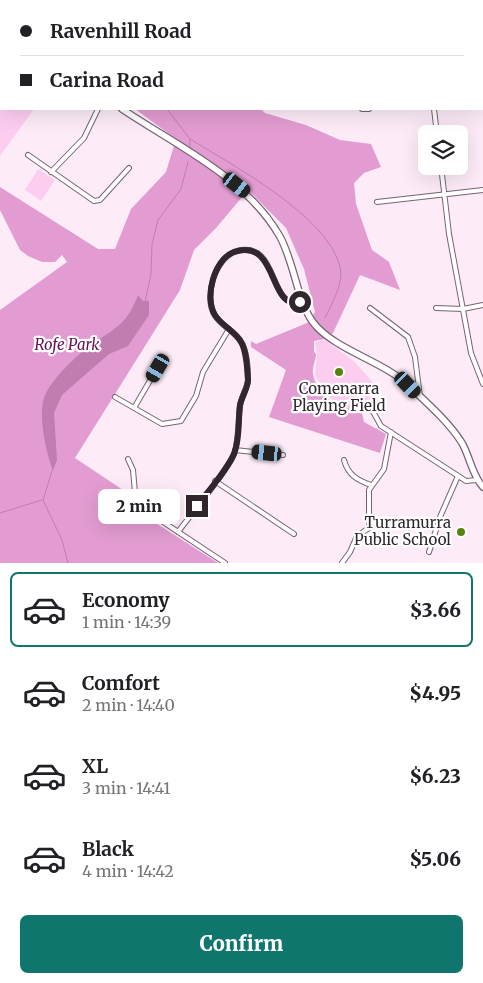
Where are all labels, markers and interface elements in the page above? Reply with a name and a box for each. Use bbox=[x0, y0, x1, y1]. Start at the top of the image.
text: Ravenhill Road bbox=[50, 19, 192, 43]
text: Carina Road bbox=[50, 68, 164, 92]
map controls bbox=[418, 125, 468, 175]
button: layers bbox=[418, 125, 468, 175]
car bbox=[220, 170, 253, 200]
route start bbox=[289, 291, 311, 313]
park label: Rofe Park bbox=[34, 335, 100, 354]
car bbox=[144, 351, 171, 385]
marker: Comenarra Playing Field bbox=[333, 366, 345, 378]
car bbox=[392, 369, 423, 401]
place label: Comenarra Playing Field bbox=[292, 379, 386, 415]
car bbox=[251, 444, 282, 462]
callout: 2 min bbox=[97, 488, 180, 524]
route end bbox=[186, 495, 208, 517]
text: 2 min bbox=[116, 496, 162, 516]
place label: Turramurra Public School bbox=[354, 513, 451, 549]
marker: Turramurra Public School bbox=[455, 526, 467, 538]
icon: car bbox=[22, 587, 67, 632]
text: Economy bbox=[82, 588, 170, 612]
text: $3.66 bbox=[410, 598, 461, 622]
text: 1 min · 14:39 bbox=[82, 612, 171, 632]
icon: car bbox=[22, 670, 67, 715]
text: Comfort bbox=[82, 671, 160, 695]
text: $4.95 bbox=[409, 681, 461, 705]
text: 2 min · 14:40 bbox=[82, 695, 175, 715]
icon: car bbox=[22, 753, 67, 798]
text: XL bbox=[82, 754, 108, 778]
text: $6.23 bbox=[409, 764, 461, 788]
text: 3 min · 14:41 bbox=[82, 778, 170, 798]
icon: car bbox=[22, 836, 67, 881]
text: Black bbox=[82, 837, 134, 861]
text: $5.06 bbox=[409, 847, 461, 871]
text: 4 min · 14:42 bbox=[82, 861, 174, 881]
button: Confirm bbox=[20, 915, 463, 973]

